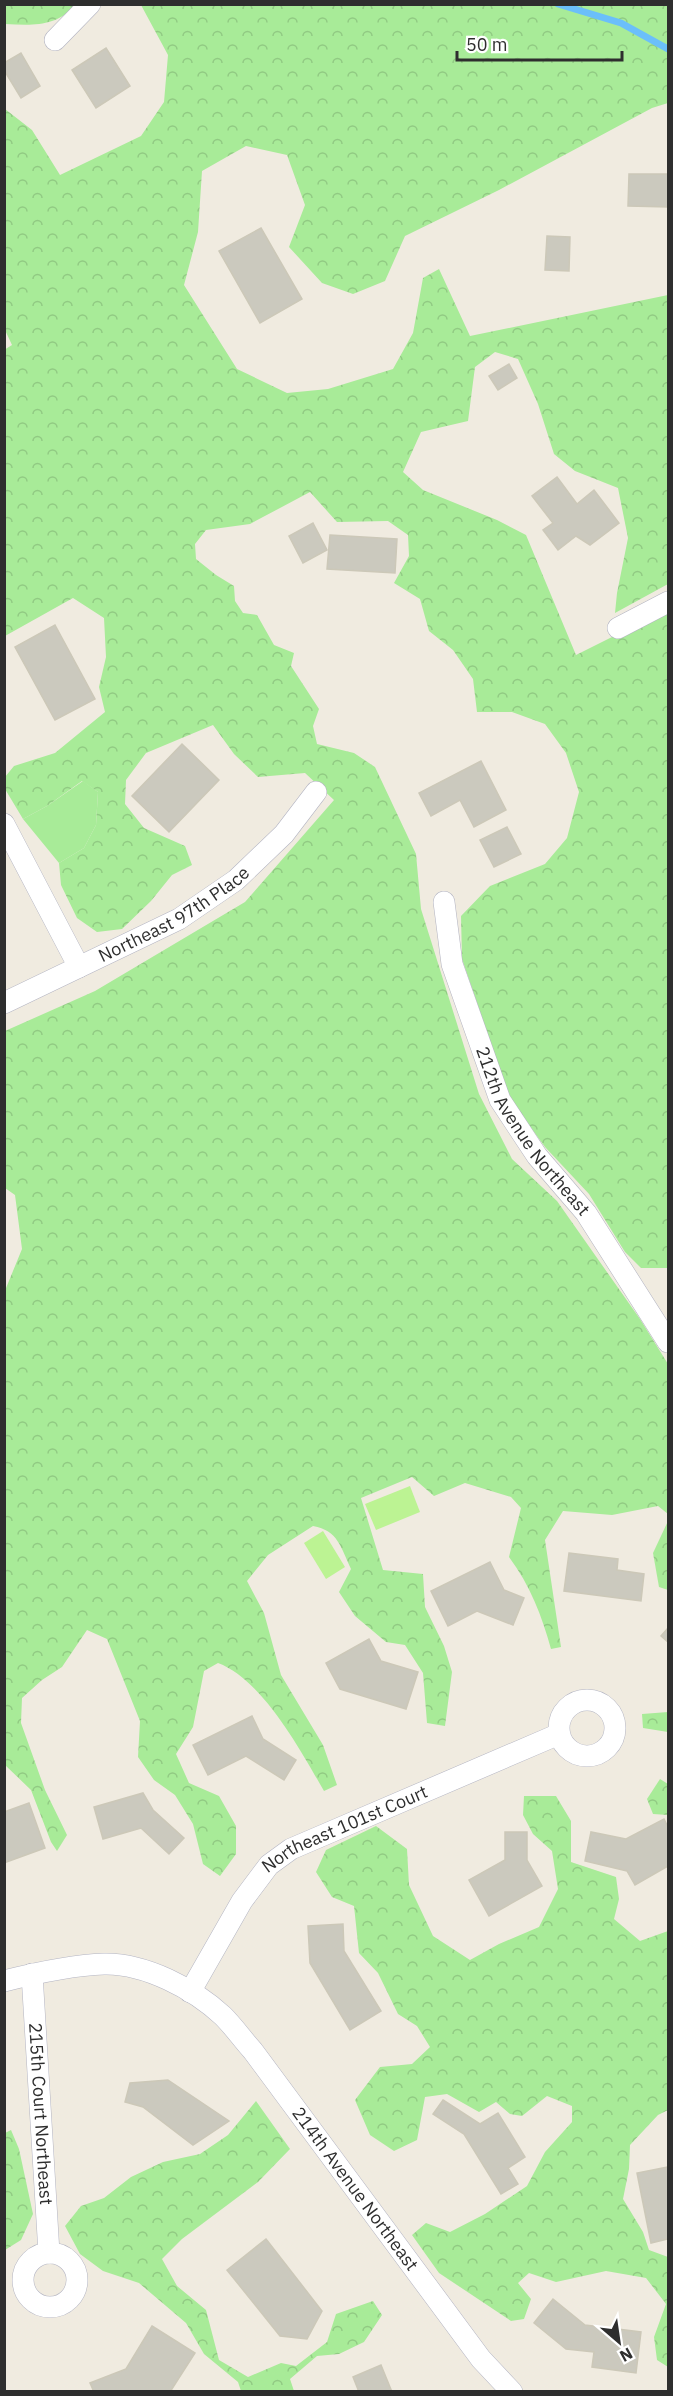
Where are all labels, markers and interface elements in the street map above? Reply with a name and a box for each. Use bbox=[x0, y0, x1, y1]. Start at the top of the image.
scale bar bbox=[457, 24, 622, 62]
text: 50 m bbox=[466, 33, 508, 56]
street label: Northeast 97th Place bbox=[95, 861, 254, 967]
street label: 212th Avenue Northeast bbox=[471, 1043, 595, 1220]
street label: Northeast 101st Court bbox=[257, 1780, 431, 1878]
street label: 215th Court Northeast bbox=[24, 2022, 58, 2206]
street label: 214th Avenue Northeast bbox=[287, 2102, 424, 2275]
north arrow bbox=[589, 2312, 649, 2372]
text: N bbox=[616, 2344, 636, 2367]

